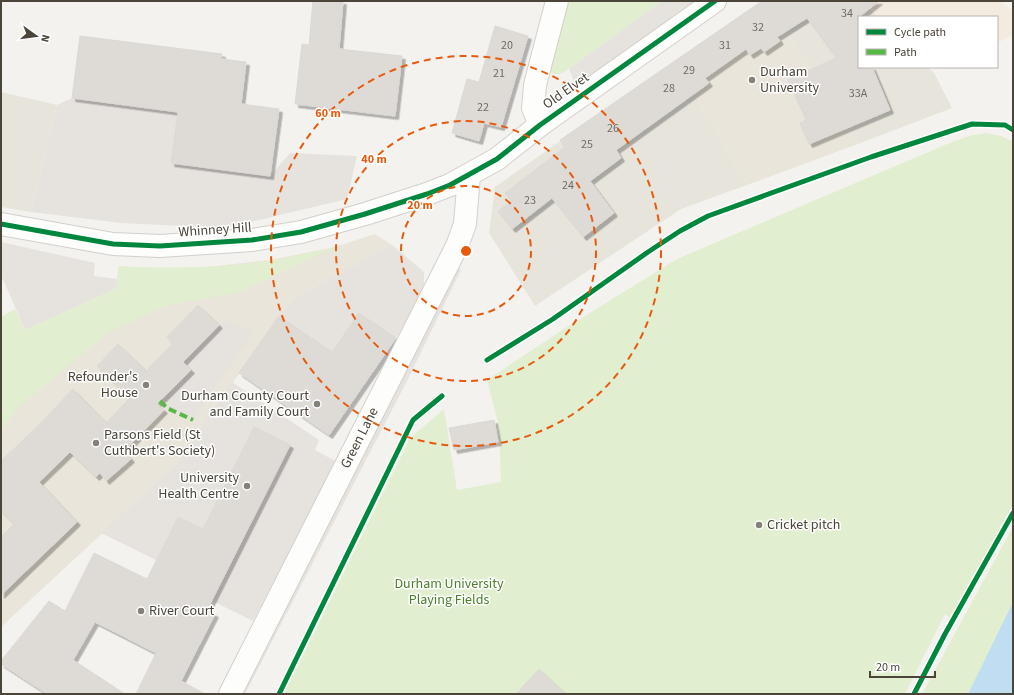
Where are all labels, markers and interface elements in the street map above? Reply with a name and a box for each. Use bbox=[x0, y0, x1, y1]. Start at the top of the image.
house number: 34 bbox=[841, 5, 853, 22]
north arrow bbox=[16, 16, 56, 56]
legend bbox=[858, 16, 998, 68]
house number: 32 bbox=[752, 19, 764, 36]
text: Cycle path bbox=[894, 24, 946, 41]
text: N bbox=[37, 33, 53, 44]
house number: 20 bbox=[501, 37, 513, 54]
house number: 31 bbox=[719, 37, 731, 54]
text: Path bbox=[894, 44, 917, 61]
house number: 29 bbox=[683, 62, 695, 79]
place label: Durham University bbox=[760, 62, 819, 98]
house number: 21 bbox=[493, 65, 505, 82]
street label: Old Elvet bbox=[539, 68, 593, 114]
marker: Durham University bbox=[747, 75, 757, 85]
house number: 28 bbox=[663, 80, 675, 97]
house number: 33A bbox=[849, 85, 868, 102]
house number: 22 bbox=[477, 99, 489, 116]
text: 60 m bbox=[315, 105, 341, 122]
house number: 26 bbox=[607, 120, 619, 137]
house number: 25 bbox=[581, 136, 593, 153]
text: 40 m bbox=[361, 151, 387, 168]
house number: 24 bbox=[562, 177, 574, 194]
house number: 23 bbox=[524, 192, 536, 209]
text: 20 m bbox=[407, 197, 433, 214]
street label: Whinney Hill bbox=[178, 217, 253, 243]
centre of rings bbox=[459, 244, 473, 258]
place label: Refounder's House bbox=[68, 367, 138, 403]
marker: Refounder's House bbox=[141, 380, 151, 390]
place label: Durham County Court and Family Court bbox=[181, 386, 309, 422]
marker: Durham County Court and Family Court bbox=[312, 399, 322, 409]
street label: Green Lane bbox=[336, 404, 384, 472]
place label: Parsons Field (St Cuthbert's Society) bbox=[104, 425, 215, 461]
marker: Parsons Field (St Cuthbert's Society) bbox=[91, 438, 101, 448]
place label: University Health Centre bbox=[158, 468, 239, 504]
marker: University Health Centre bbox=[242, 481, 252, 491]
place label: Cricket pitch bbox=[767, 515, 840, 535]
marker: Cricket pitch bbox=[754, 520, 764, 530]
park label: Durham University Playing Fields bbox=[394, 574, 504, 610]
place label: River Court bbox=[149, 601, 215, 621]
marker: River Court bbox=[136, 606, 146, 616]
scale bar bbox=[870, 653, 935, 679]
text: 20 m bbox=[876, 659, 900, 676]

